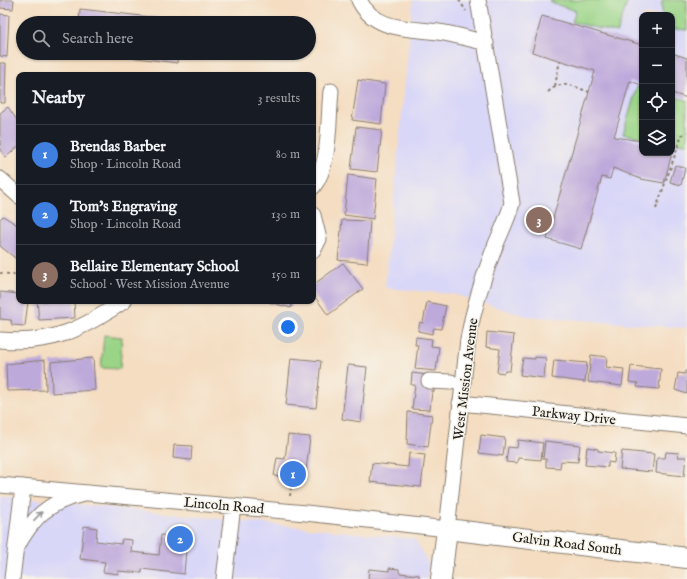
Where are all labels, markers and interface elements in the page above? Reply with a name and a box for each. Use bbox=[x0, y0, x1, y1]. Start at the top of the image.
map controls bbox=[639, 12, 675, 156]
button: + bbox=[639, 12, 675, 48]
search box bbox=[16, 16, 316, 60]
icon: search bbox=[30, 27, 52, 49]
text: Search here bbox=[62, 29, 133, 48]
button: − bbox=[639, 48, 675, 84]
button: locate bbox=[639, 84, 675, 120]
text: Nearby bbox=[32, 88, 85, 109]
text: 3 results bbox=[258, 90, 300, 107]
button: layers bbox=[639, 120, 675, 156]
text: Brendas Barber bbox=[70, 137, 166, 156]
text: 1 bbox=[43, 146, 47, 163]
text: 80 m bbox=[276, 146, 300, 163]
text: Shop · Lincoln Road bbox=[70, 156, 181, 173]
text: Tom's Engraving bbox=[70, 197, 177, 216]
pin: 3 bbox=[526, 205, 552, 235]
text: 2 bbox=[42, 206, 48, 223]
text: 130 m bbox=[271, 206, 300, 223]
text: Shop · Lincoln Road bbox=[70, 216, 181, 233]
text: Bellaire Elementary School bbox=[70, 257, 239, 276]
text: 3 bbox=[43, 266, 47, 283]
text: 150 m bbox=[271, 266, 300, 283]
text: School · West Mission Avenue bbox=[70, 276, 229, 293]
street label: West Mission Avenue bbox=[450, 316, 482, 441]
your location bbox=[278, 317, 298, 337]
street label: Parkway Drive bbox=[531, 403, 617, 429]
pin: 1 bbox=[280, 459, 306, 489]
street label: Lincoln Road bbox=[183, 494, 265, 519]
one-way arrow bbox=[33, 511, 43, 521]
pin: 2 bbox=[167, 524, 193, 554]
street label: Galvin Road South bbox=[511, 528, 623, 560]

